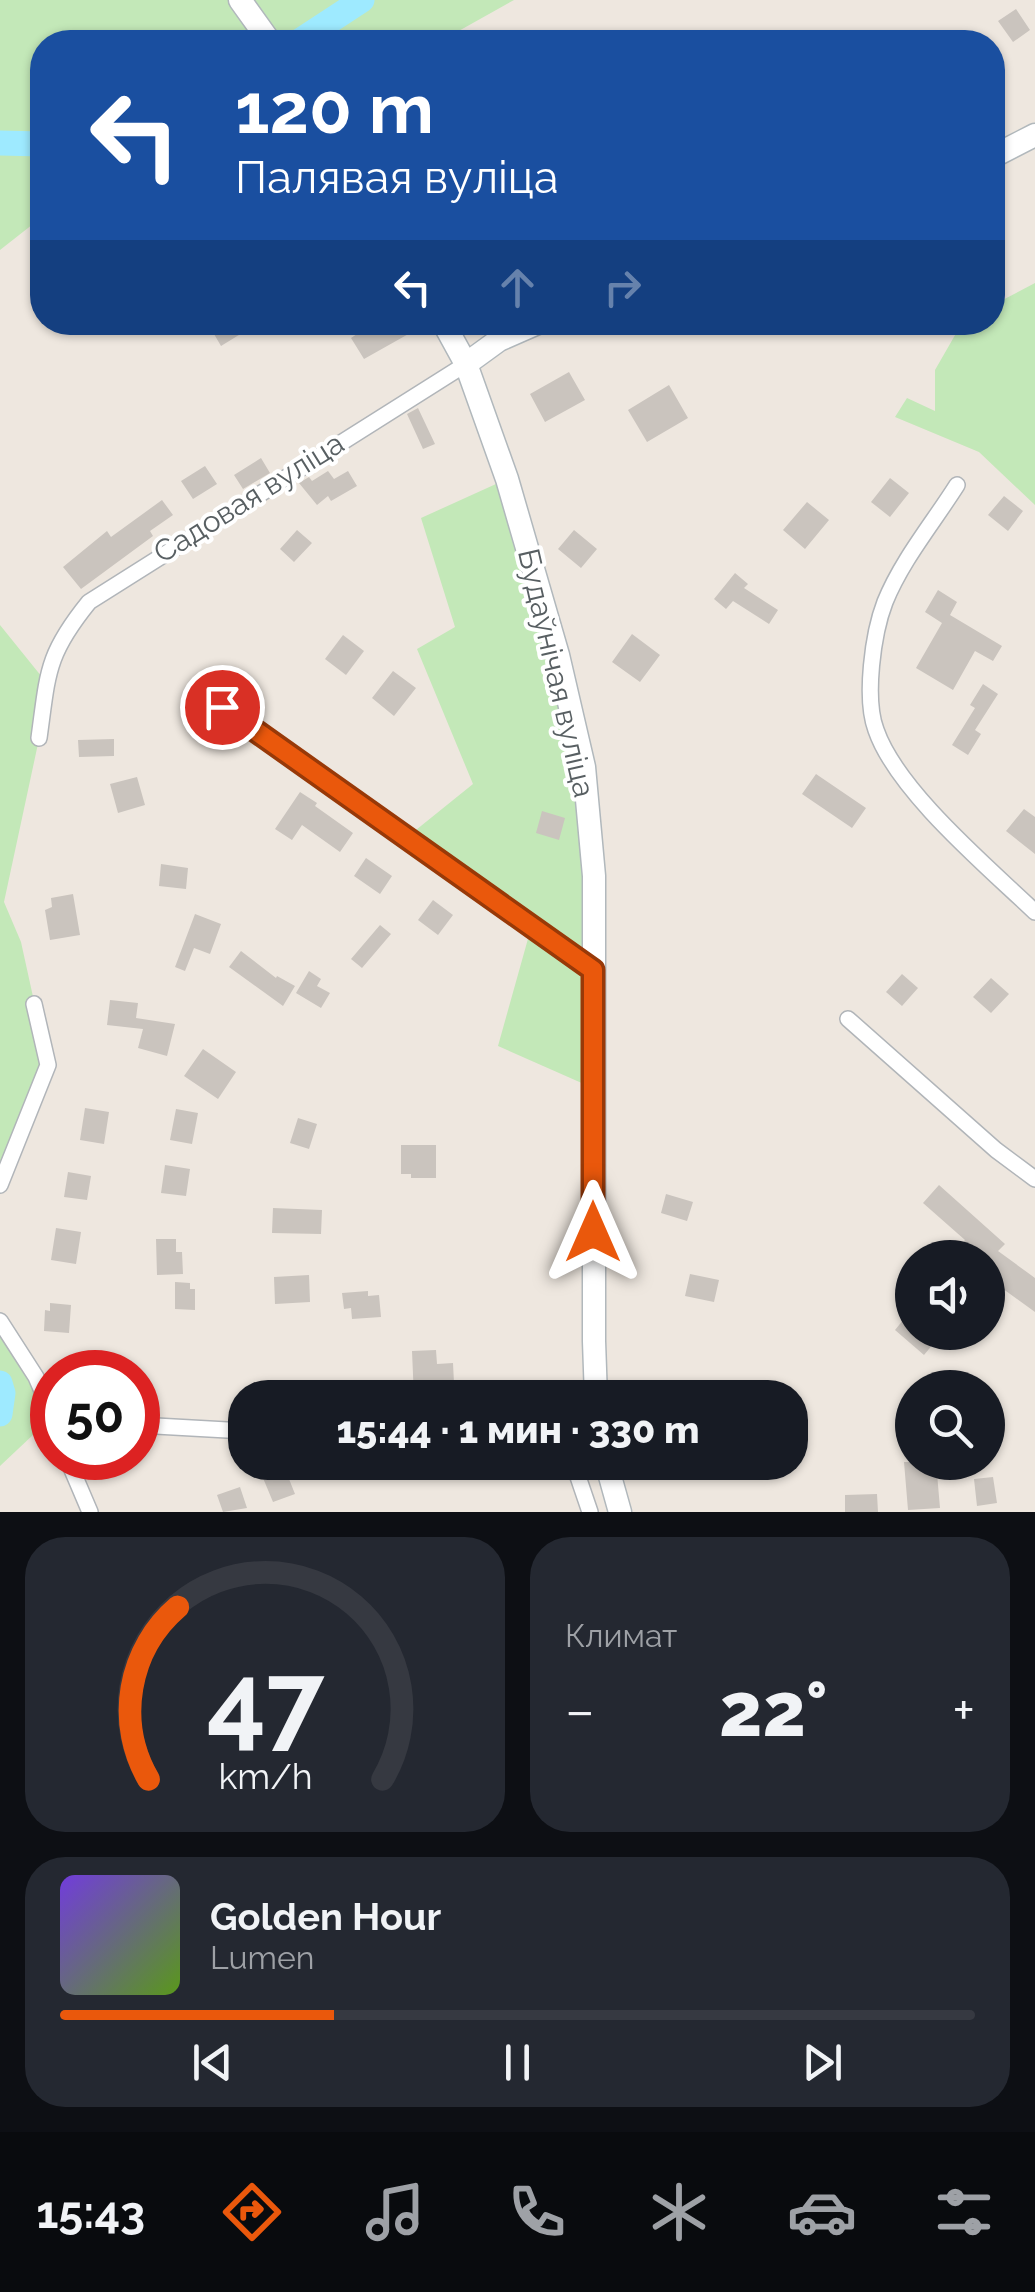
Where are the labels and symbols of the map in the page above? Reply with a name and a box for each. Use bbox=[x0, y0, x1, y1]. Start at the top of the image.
street label: Садовая вуліца bbox=[147, 425, 350, 570]
street label: Будаўнічая вуліца bbox=[511, 545, 602, 801]
pin bbox=[180, 665, 265, 750]
position arrow bbox=[541, 1180, 645, 1284]
speed limit sign: 50 bbox=[30, 1350, 160, 1480]

